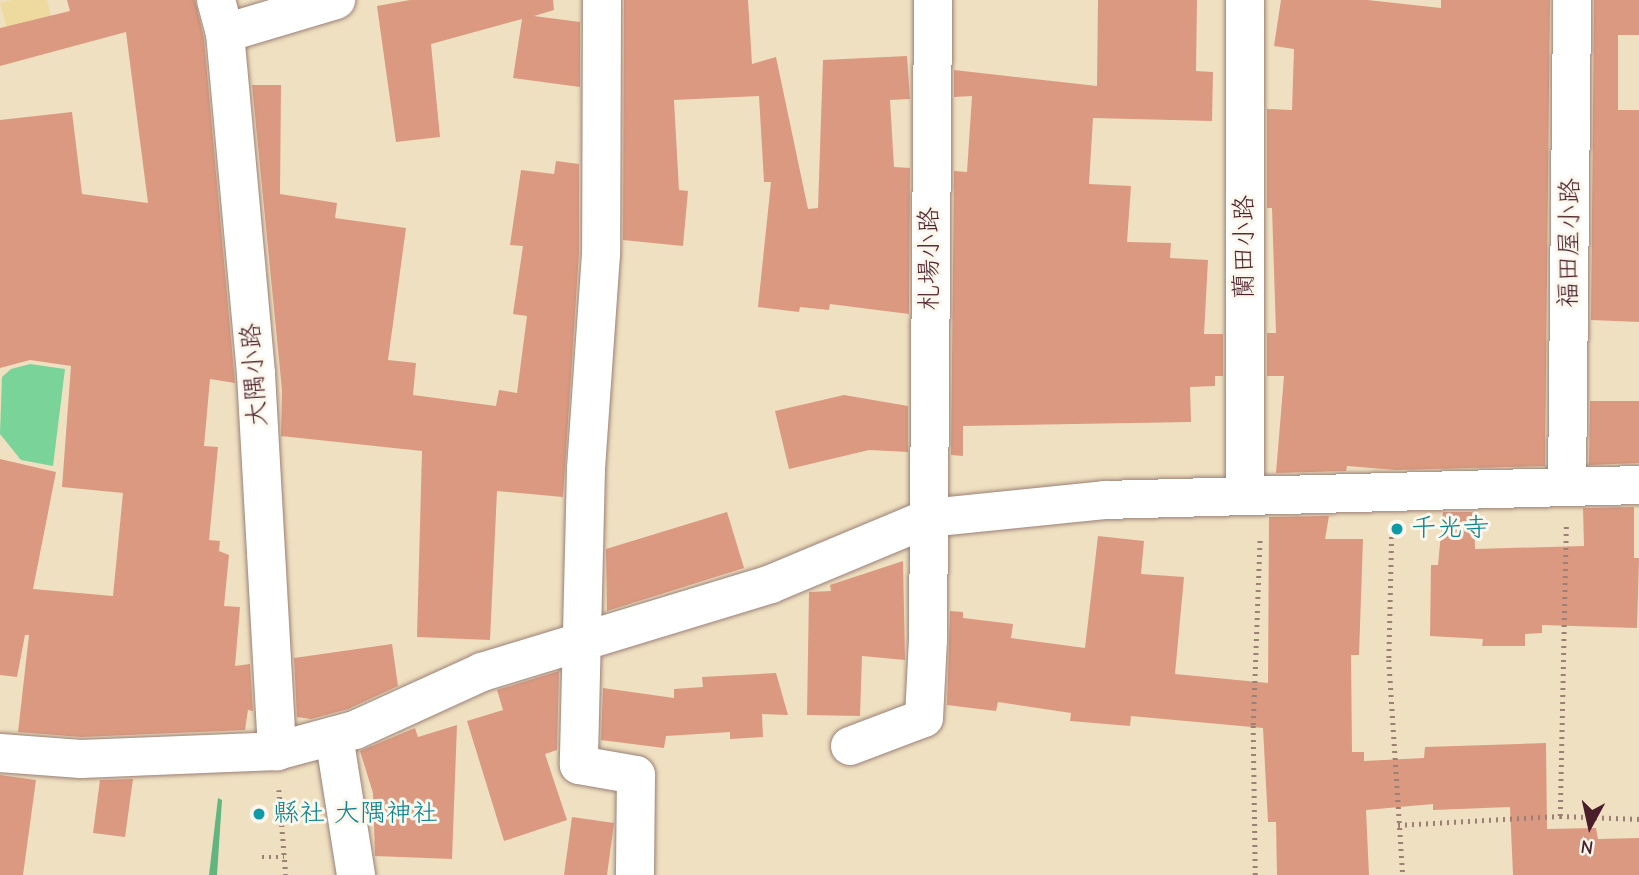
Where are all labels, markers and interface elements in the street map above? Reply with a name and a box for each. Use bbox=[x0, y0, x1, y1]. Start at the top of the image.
street label: 福田屋小路 bbox=[1553, 178, 1587, 308]
street label: 蘭田小路 bbox=[1229, 195, 1261, 299]
street label: 札場小路 bbox=[914, 207, 946, 311]
street label: 大隅小路 bbox=[236, 322, 274, 428]
place label: 千光寺 bbox=[1411, 513, 1489, 545]
marker: 千光寺 bbox=[1389, 521, 1405, 537]
north arrow bbox=[1555, 791, 1625, 861]
place label: 縣社 大隅神社 bbox=[273, 798, 438, 830]
marker: 縣社 大隅神社 bbox=[251, 806, 267, 822]
text: N bbox=[1579, 835, 1595, 859]

